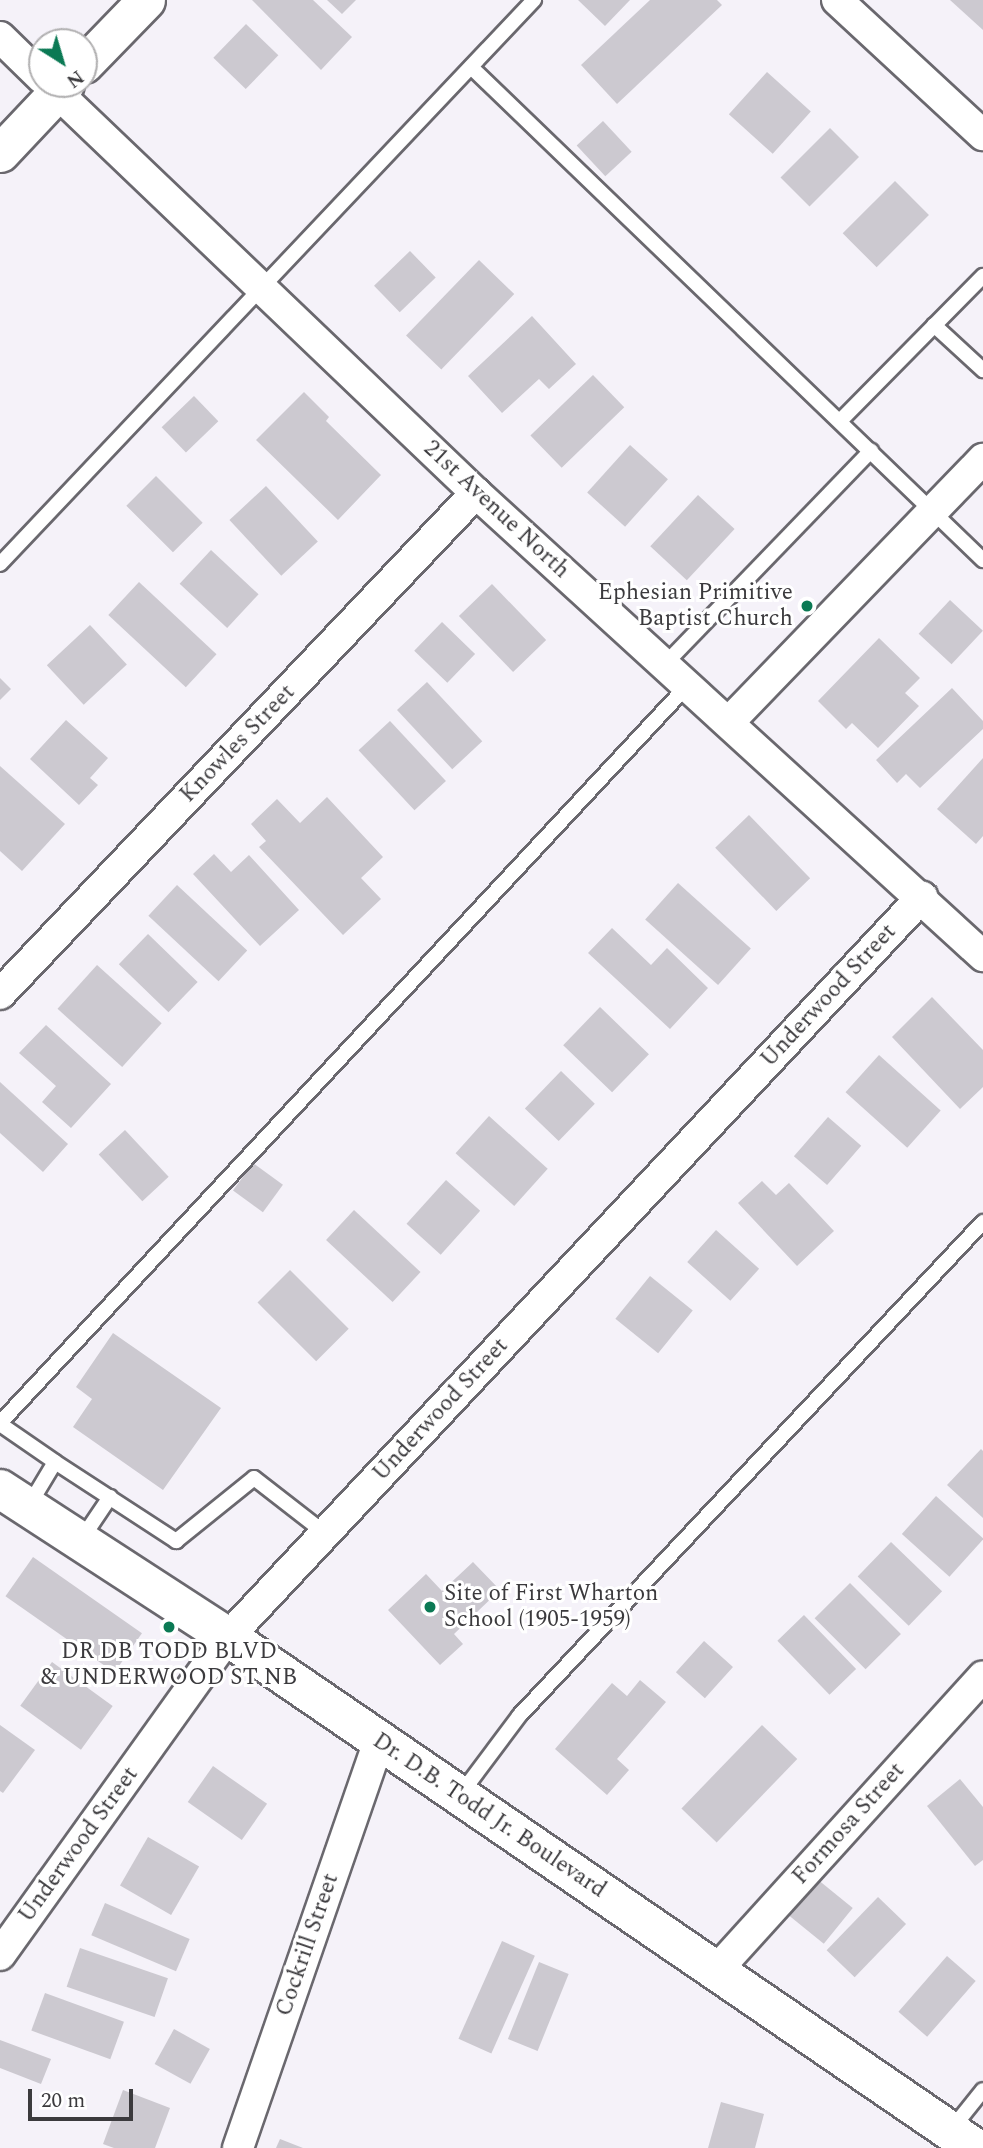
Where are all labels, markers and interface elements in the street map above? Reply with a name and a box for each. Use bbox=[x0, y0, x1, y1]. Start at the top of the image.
north arrow bbox=[28, 28, 98, 98]
text: N bbox=[60, 62, 90, 95]
street label: 21st Avenue North bbox=[417, 435, 575, 585]
place label: Ephesian Primitive Baptist Church bbox=[598, 579, 793, 633]
marker: Ephesian Primitive Baptist Church bbox=[799, 598, 815, 614]
street label: Knowles Street bbox=[175, 679, 301, 809]
street label: Underwood Street bbox=[755, 919, 903, 1073]
street label: Underwood Street bbox=[367, 1333, 515, 1487]
place label: Site of First Wharton School (1905-1959) bbox=[444, 1580, 658, 1634]
marker: Site of First Wharton School (1905-1959) bbox=[422, 1599, 438, 1615]
marker: DR DB TODD BLVD & UNDERWOOD ST NB bbox=[161, 1619, 177, 1635]
place label: DR DB TODD BLVD & UNDERWOOD ST NB bbox=[41, 1638, 297, 1692]
street label: Dr. D.B. Todd Jr. Boulevard bbox=[367, 1728, 611, 1904]
street label: Formosa Street bbox=[787, 1757, 911, 1891]
street label: Underwood Street bbox=[13, 1762, 145, 1928]
street label: Cockrill Street bbox=[271, 1870, 345, 2020]
scale bar bbox=[32, 2074, 136, 2118]
text: 20 m bbox=[41, 2085, 85, 2117]

